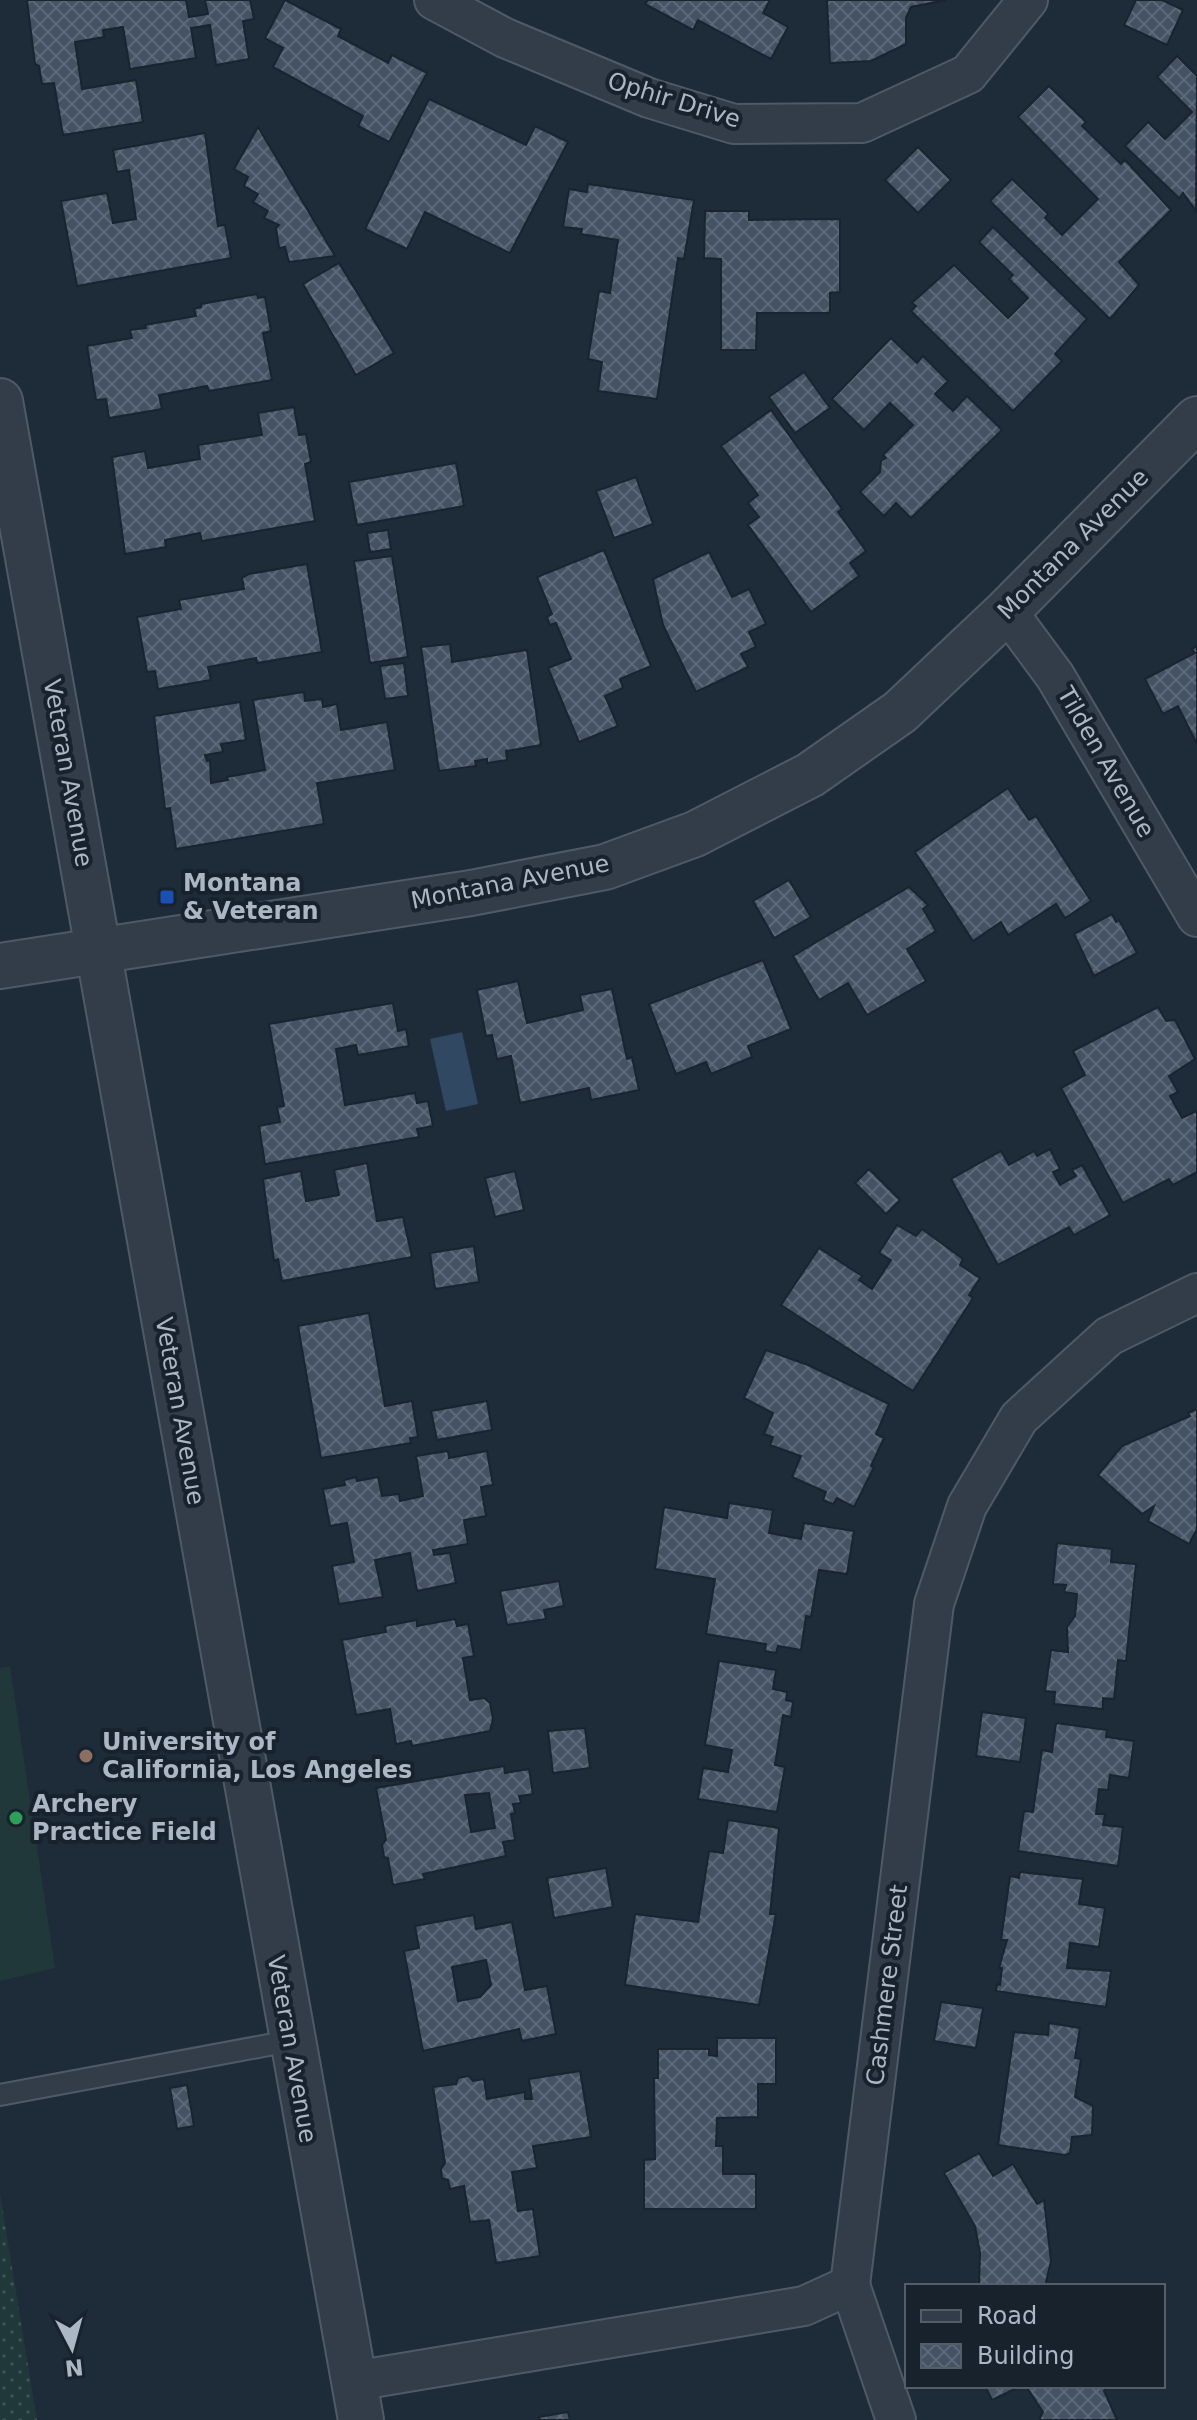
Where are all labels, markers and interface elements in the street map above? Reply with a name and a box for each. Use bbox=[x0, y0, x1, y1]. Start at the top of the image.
street label: Ophir Drive bbox=[604, 67, 744, 133]
street label: Montana Avenue bbox=[992, 463, 1154, 625]
street label: Veteran Avenue bbox=[38, 677, 98, 869]
street label: Tilden Avenue bbox=[1051, 681, 1160, 842]
street label: Montana Avenue bbox=[408, 849, 612, 915]
place label: Montana & Veteran bbox=[183, 869, 319, 925]
marker: Montana & Veteran bbox=[158, 888, 176, 906]
street label: Veteran Avenue bbox=[150, 1315, 210, 1507]
place label: University of California, Los Angeles bbox=[102, 1728, 412, 1784]
marker: University of California, Los Angeles bbox=[77, 1747, 95, 1765]
place label: Archery Practice Field bbox=[32, 1790, 217, 1846]
marker: Archery Practice Field bbox=[7, 1809, 25, 1827]
street label: Cashmere Street bbox=[861, 1883, 913, 2087]
street label: Veteran Avenue bbox=[262, 1953, 322, 2145]
legend bbox=[905, 2284, 1165, 2388]
text: Road bbox=[977, 2302, 1037, 2330]
north arrow bbox=[32, 2308, 112, 2388]
text: Building bbox=[977, 2342, 1074, 2370]
text: N bbox=[64, 2354, 85, 2381]

